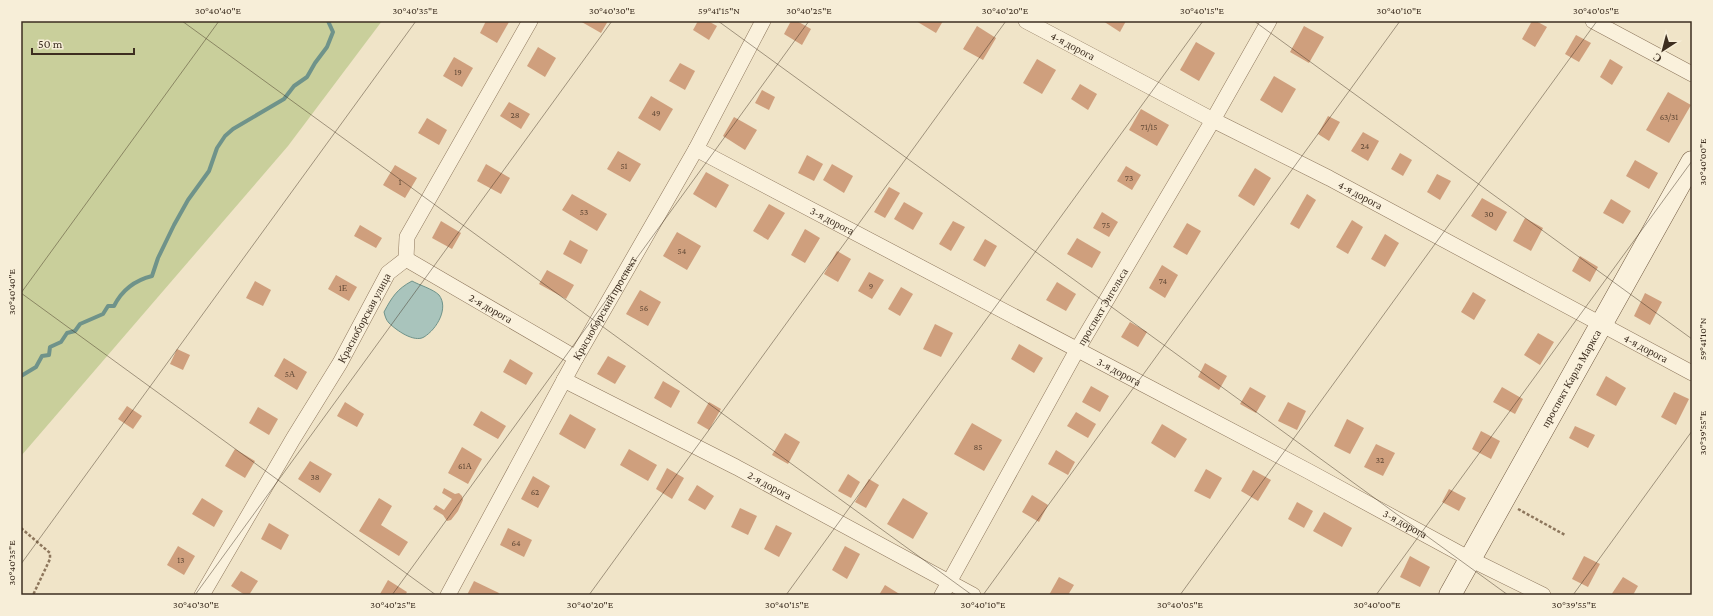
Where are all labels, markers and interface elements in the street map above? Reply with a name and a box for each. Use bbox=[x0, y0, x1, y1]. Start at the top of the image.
text: 30°40'40"E bbox=[195, 5, 242, 16]
text: 30°40'35"E bbox=[392, 5, 438, 16]
text: 30°40'30"E bbox=[589, 5, 636, 16]
text: 59°41'15"N bbox=[698, 5, 740, 16]
text: 30°40'25"E bbox=[786, 5, 832, 16]
text: 30°40'20"E bbox=[982, 5, 1029, 16]
text: 30°40'15"E bbox=[1180, 5, 1225, 16]
text: 30°40'10"E bbox=[1377, 5, 1422, 16]
text: 30°40'05"E bbox=[1573, 5, 1620, 16]
street label: 4-я дорога bbox=[1049, 29, 1097, 62]
scale bar bbox=[32, 30, 134, 56]
north arrow bbox=[1643, 30, 1683, 70]
text: 50 m bbox=[38, 37, 63, 51]
text: С bbox=[1650, 51, 1664, 65]
house number: 19 bbox=[454, 67, 462, 77]
house number: 49 bbox=[651, 108, 661, 118]
house number: 28 bbox=[510, 110, 520, 120]
house number: 63/31 bbox=[1660, 112, 1678, 122]
house number: 71/15 bbox=[1140, 122, 1158, 132]
text: 30°40'00"E bbox=[1697, 138, 1708, 185]
house number: 24 bbox=[1361, 141, 1370, 151]
house number: 51 bbox=[620, 161, 628, 171]
house number: 73 bbox=[1125, 173, 1133, 183]
house number: 1 bbox=[399, 177, 402, 187]
street label: 4-я дорога bbox=[1336, 178, 1385, 212]
street label: 3-я дорога bbox=[808, 204, 856, 237]
house number: 53 bbox=[580, 207, 588, 217]
house number: 30 bbox=[1484, 209, 1494, 219]
house number: 75 bbox=[1102, 220, 1110, 230]
house number: 54 bbox=[678, 246, 687, 256]
street label: Красноборский проспект bbox=[570, 254, 639, 362]
street label: проспект Энгельса bbox=[1075, 266, 1130, 348]
text: 30°40'40"E bbox=[6, 268, 17, 315]
street label: Красноборская улица bbox=[335, 271, 393, 365]
house number: 74 bbox=[1159, 276, 1168, 286]
house number: 9 bbox=[869, 281, 874, 291]
house number: 1Е bbox=[339, 283, 348, 293]
street label: 2-я дорога bbox=[467, 291, 514, 326]
house number: 56 bbox=[640, 303, 649, 313]
text: 59°41'10"N bbox=[1697, 317, 1708, 360]
street label: проспект Карла Маркса bbox=[1539, 327, 1603, 429]
street label: 4-я дорога bbox=[1622, 332, 1670, 365]
street label: 3-я дорога bbox=[1095, 355, 1143, 388]
house number: 5А bbox=[285, 369, 296, 379]
text: 30°39'55"E bbox=[1697, 410, 1708, 455]
house number: 85 bbox=[974, 442, 982, 452]
house number: 32 bbox=[1376, 455, 1384, 465]
house number: 61А bbox=[458, 461, 473, 471]
street label: 2-я дорога bbox=[746, 469, 794, 502]
house number: 38 bbox=[310, 472, 320, 482]
house number: 62 bbox=[531, 487, 539, 497]
street label: 3-я дорога bbox=[1381, 507, 1429, 540]
house number: 64 bbox=[511, 538, 521, 548]
text: 30°40'35"E bbox=[6, 540, 17, 586]
house number: 13 bbox=[177, 555, 185, 565]
text: 30°40'30"E bbox=[173, 599, 220, 610]
text: 30°40'25"E bbox=[370, 599, 416, 610]
text: 30°40'20"E bbox=[567, 599, 614, 610]
text: 30°40'15"E bbox=[765, 599, 810, 610]
text: 30°40'10"E bbox=[961, 599, 1006, 610]
text: 30°40'05"E bbox=[1157, 599, 1204, 610]
text: 30°40'00"E bbox=[1354, 599, 1401, 610]
text: 30°39'55"E bbox=[1552, 599, 1597, 610]

